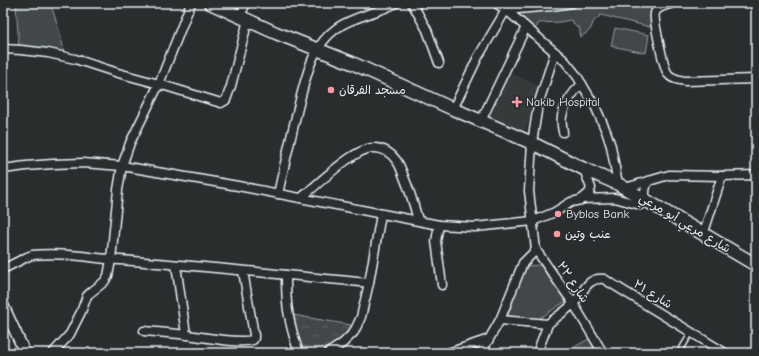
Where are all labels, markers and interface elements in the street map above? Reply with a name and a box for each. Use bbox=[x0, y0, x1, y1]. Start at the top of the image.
place label: مسجد الفرقان bbox=[339, 83, 406, 98]
marker: مسجد الفرقان bbox=[326, 85, 336, 95]
place label: Nakib Hospital bbox=[526, 95, 600, 109]
marker: Nakib Hospital bbox=[511, 96, 523, 108]
street label: شارع مرعي أبو مرعي bbox=[635, 190, 733, 259]
place label: Byblos Bank bbox=[566, 207, 629, 221]
marker: Byblos Bank bbox=[553, 209, 563, 219]
place label: عنب وتين bbox=[565, 227, 611, 242]
marker: عنب وتين bbox=[552, 229, 562, 239]
street label: شارع ٣٣ bbox=[553, 259, 592, 306]
street label: شارع ٣١ bbox=[630, 277, 675, 313]

